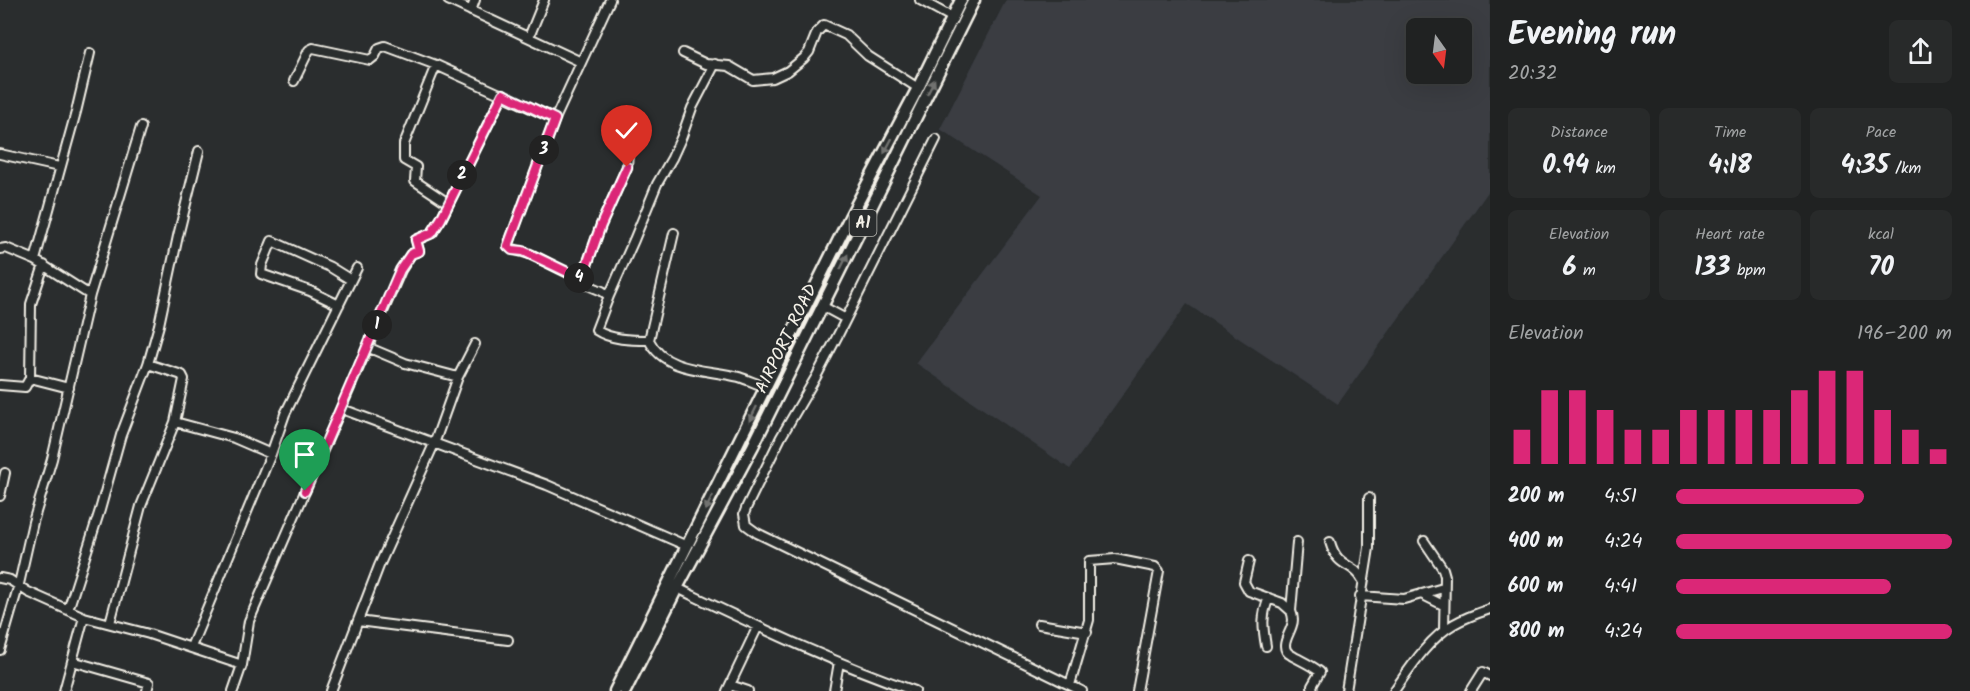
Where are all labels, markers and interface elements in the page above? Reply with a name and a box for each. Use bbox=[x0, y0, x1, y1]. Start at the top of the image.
text: Evening run bbox=[1508, 9, 1676, 62]
north arrow bbox=[1406, 18, 1472, 84]
map controls bbox=[1406, 18, 1472, 84]
button: share bbox=[1889, 20, 1952, 83]
text: 20:32 bbox=[1508, 58, 1558, 90]
one-way arrow bbox=[926, 79, 935, 96]
pin bbox=[601, 105, 652, 167]
icon: check bbox=[610, 114, 643, 147]
text: Distance bbox=[1550, 120, 1608, 145]
text: Time bbox=[1714, 120, 1746, 145]
text: Pace bbox=[1866, 120, 1896, 145]
pin: 3 bbox=[529, 135, 559, 165]
text: 3 bbox=[540, 137, 548, 162]
one-way arrow bbox=[883, 137, 893, 155]
text: 0.94 bbox=[1542, 145, 1589, 187]
text: 4:18 bbox=[1708, 145, 1752, 187]
text: 4:35 bbox=[1841, 145, 1889, 187]
text: km bbox=[1589, 156, 1616, 181]
text: /km bbox=[1889, 156, 1921, 181]
pin: 2 bbox=[447, 160, 477, 190]
text: 2 bbox=[457, 162, 467, 187]
road number: A1 bbox=[850, 210, 876, 236]
text: Elevation bbox=[1549, 222, 1609, 247]
text: Heart rate bbox=[1695, 222, 1765, 247]
text: kcal bbox=[1868, 222, 1894, 247]
text: 6 bbox=[1562, 247, 1576, 289]
text: 133 bbox=[1694, 247, 1731, 289]
text: 70 bbox=[1868, 247, 1894, 289]
one-way arrow bbox=[839, 253, 849, 270]
text: m bbox=[1576, 258, 1596, 283]
text: bpm bbox=[1731, 258, 1766, 283]
pin: 4 bbox=[564, 263, 594, 293]
text: 4 bbox=[575, 265, 583, 290]
street label: AIRPORT ROAD bbox=[748, 279, 826, 399]
pin: 1 bbox=[362, 310, 392, 340]
text: 1 bbox=[375, 312, 379, 337]
text: Elevation bbox=[1508, 318, 1584, 350]
text: 196–200 m bbox=[1857, 318, 1952, 350]
one-way arrow bbox=[748, 405, 757, 422]
pin bbox=[279, 429, 330, 491]
icon: arrive bbox=[288, 438, 321, 471]
text: 200 m bbox=[1508, 481, 1564, 513]
text: 4:51 bbox=[1604, 481, 1637, 513]
one-way arrow bbox=[704, 494, 713, 511]
text: 400 m bbox=[1508, 526, 1564, 558]
text: 4:24 bbox=[1604, 526, 1643, 558]
text: 600 m bbox=[1508, 571, 1563, 603]
text: 4:41 bbox=[1604, 571, 1637, 603]
text: 800 m bbox=[1508, 616, 1564, 648]
text: 4:24 bbox=[1604, 616, 1643, 648]

